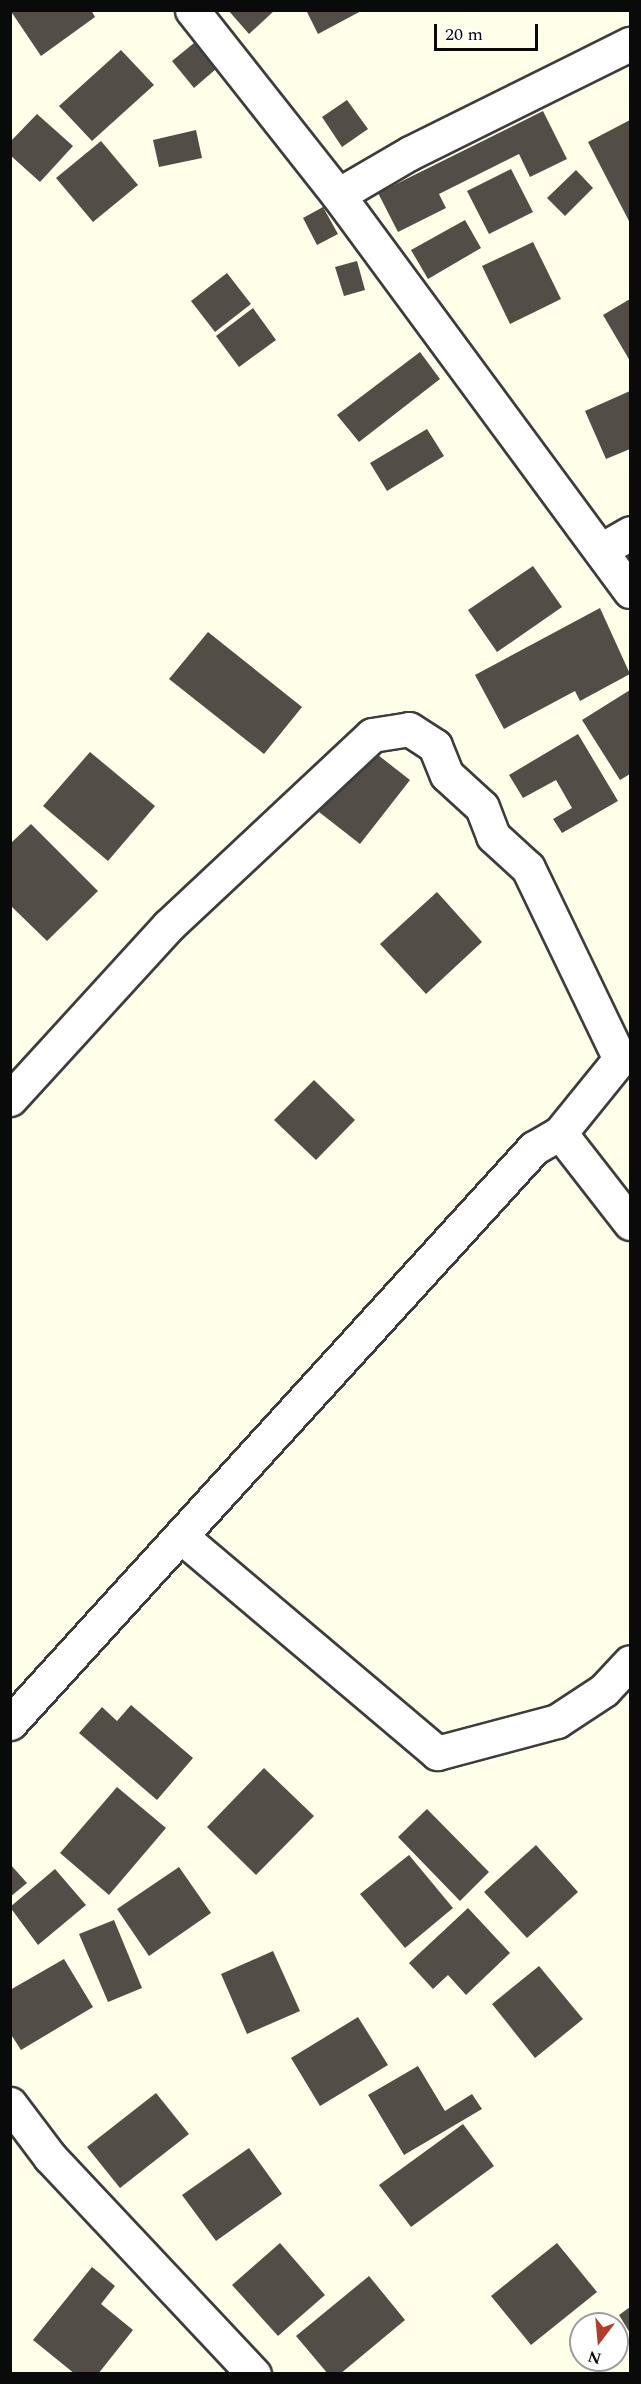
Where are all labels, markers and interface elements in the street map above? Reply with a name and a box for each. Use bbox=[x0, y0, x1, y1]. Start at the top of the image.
scale bar bbox=[437, 12, 540, 50]
text: 20 m bbox=[445, 21, 483, 48]
north arrow bbox=[569, 2312, 629, 2372]
text: N bbox=[585, 2344, 604, 2371]

